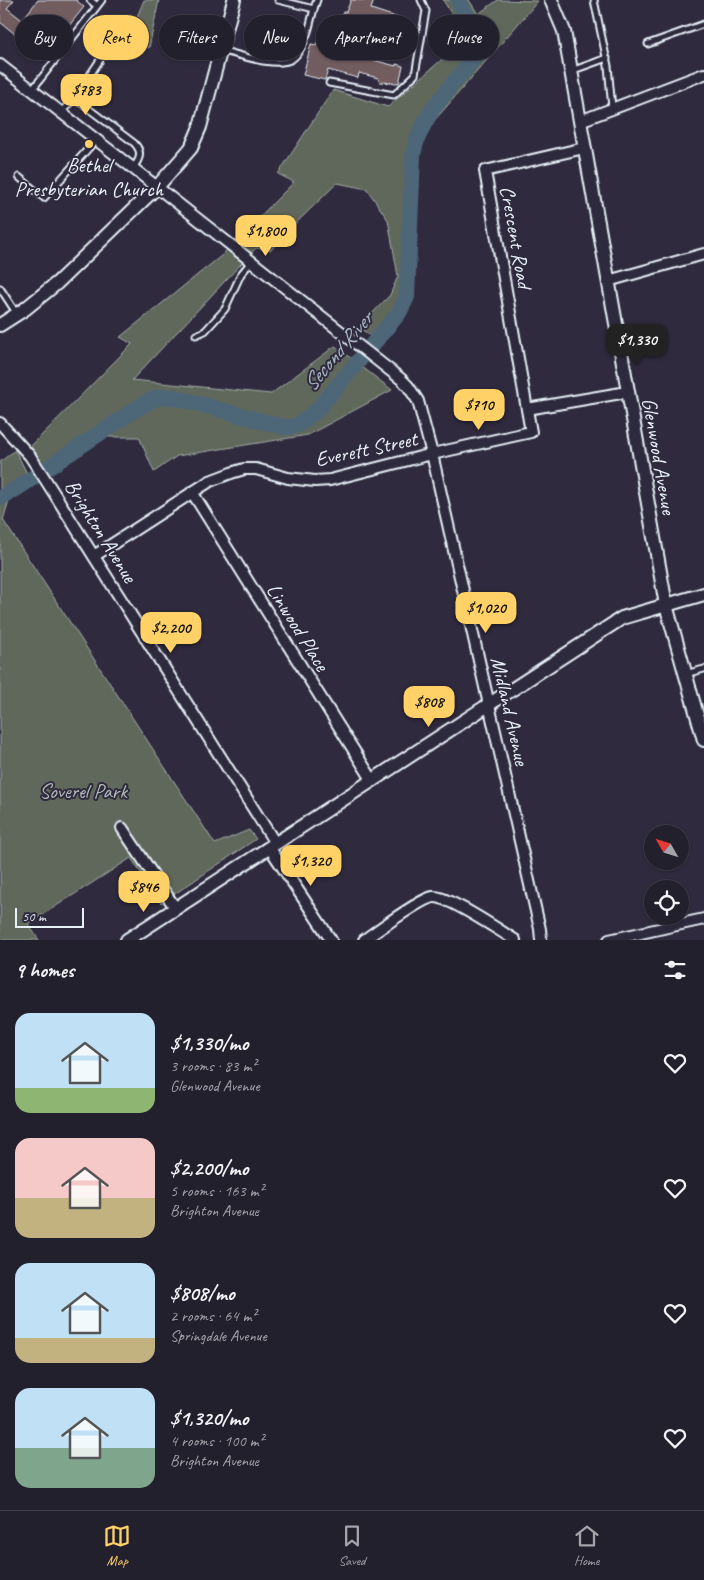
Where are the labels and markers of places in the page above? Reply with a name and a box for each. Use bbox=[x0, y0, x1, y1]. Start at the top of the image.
pin: $783 bbox=[56, 74, 116, 116]
marker: Bethel Presbyterian Church bbox=[83, 138, 95, 150]
place label: Bethel Presbyterian Church bbox=[15, 152, 165, 202]
pin: $1,800 bbox=[225, 214, 307, 257]
pin: $1,330 bbox=[596, 324, 678, 366]
pin: $710 bbox=[449, 388, 509, 431]
pin: $1,020 bbox=[445, 592, 527, 634]
pin: $2,200 bbox=[130, 612, 212, 654]
pin: $808 bbox=[399, 686, 459, 728]
pin: $1,320 bbox=[270, 844, 352, 887]
pin: $846 bbox=[114, 870, 174, 913]

